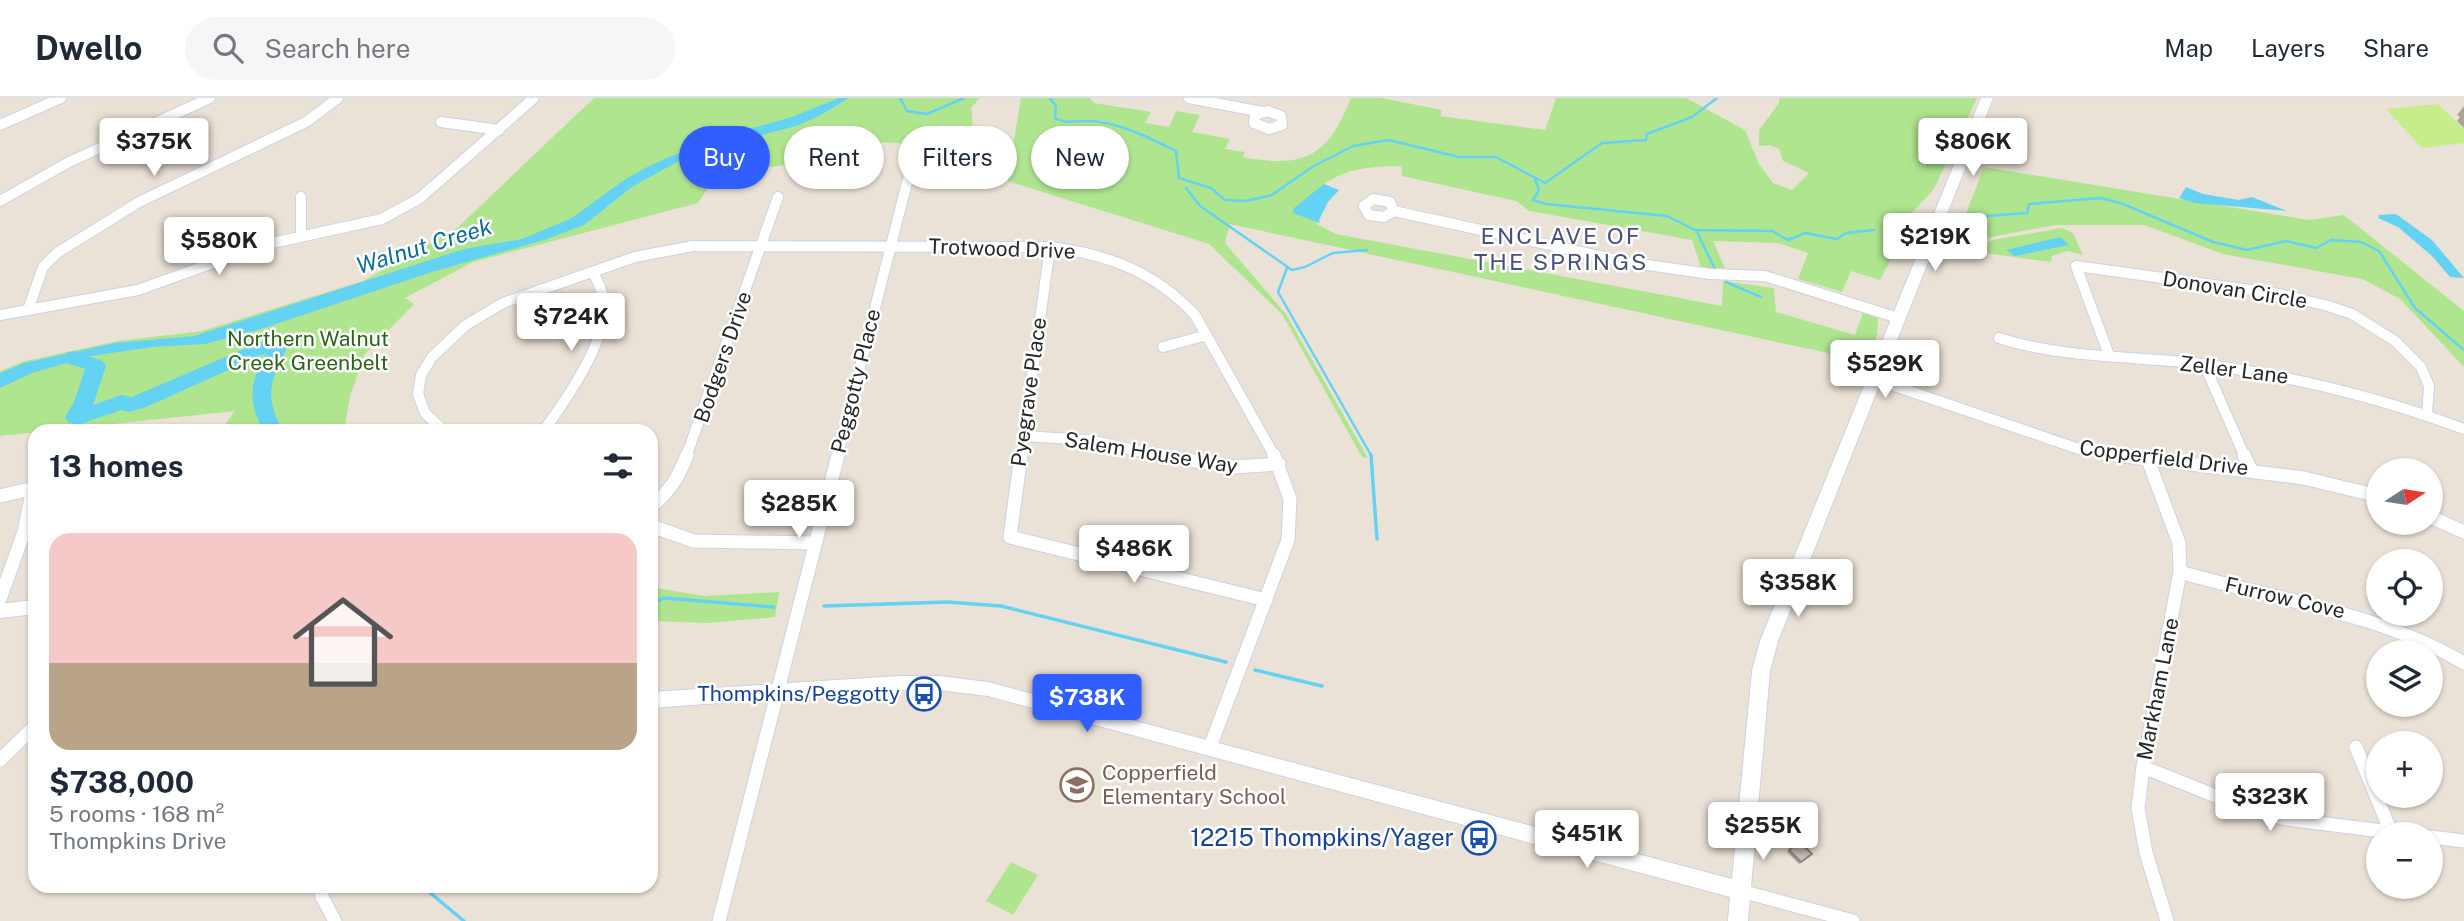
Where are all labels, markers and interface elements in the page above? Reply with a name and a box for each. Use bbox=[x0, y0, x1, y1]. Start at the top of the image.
search box bbox=[185, 17, 675, 80]
text: Dwello bbox=[35, 29, 143, 67]
icon: search bbox=[209, 29, 247, 67]
text: Search here bbox=[265, 33, 411, 64]
text: Map bbox=[2164, 34, 2213, 62]
text: Layers bbox=[2251, 34, 2325, 62]
text: Share bbox=[2363, 34, 2429, 62]
pin: $375K bbox=[105, 118, 203, 178]
pin: $806K bbox=[1924, 118, 2022, 178]
chip: Buy bbox=[679, 126, 770, 189]
chip: Rent bbox=[784, 126, 884, 189]
chip: Filters bbox=[898, 126, 1017, 189]
chip: New bbox=[1031, 126, 1129, 189]
text: $375K bbox=[116, 127, 192, 154]
text: $806K bbox=[1934, 127, 2012, 154]
water label: Walnut Creek bbox=[353, 212, 495, 279]
pin: $219K bbox=[1886, 214, 1984, 273]
pin: $580K bbox=[170, 218, 268, 277]
district label: ENCLAVE OF THE SPRINGS bbox=[1474, 222, 1648, 275]
text: $219K bbox=[1899, 222, 1971, 249]
text: $580K bbox=[180, 226, 258, 253]
street label: Trotwood Drive bbox=[928, 233, 1076, 264]
street label: Donovan Circle bbox=[2161, 266, 2309, 313]
street label: Bodgers Drive bbox=[688, 288, 757, 426]
pin: $724K bbox=[522, 294, 620, 353]
text: $724K bbox=[533, 302, 609, 329]
street label: Peggotty Place bbox=[825, 306, 886, 456]
street label: Pyegrave Place bbox=[1006, 316, 1051, 468]
park label: Northern Walnut Creek Greenbelt bbox=[227, 326, 389, 375]
pin: $529K bbox=[1836, 341, 1934, 400]
text: $529K bbox=[1846, 349, 1924, 376]
street label: Zeller Lane bbox=[2178, 350, 2290, 389]
street label: Salem House Way bbox=[1063, 426, 1240, 479]
street label: Copperfield Drive bbox=[2078, 435, 2250, 480]
icon: filters bbox=[599, 447, 637, 485]
text: 13 homes bbox=[49, 448, 184, 484]
north arrow bbox=[2366, 458, 2443, 536]
map controls bbox=[2366, 458, 2443, 899]
pin: $285K bbox=[750, 480, 848, 540]
text: $285K bbox=[760, 489, 838, 516]
pin: $486K bbox=[1085, 526, 1183, 585]
text: $486K bbox=[1095, 534, 1173, 561]
button: locate bbox=[2366, 549, 2443, 626]
pin: $358K bbox=[1749, 560, 1847, 619]
text: $358K bbox=[1759, 568, 1837, 595]
street label: Furrow Cove bbox=[2223, 572, 2348, 623]
icon: home bbox=[280, 579, 406, 705]
street label: Markham Lane bbox=[2131, 616, 2184, 762]
button: layers bbox=[2366, 640, 2443, 717]
pin: $738K bbox=[1038, 674, 1136, 734]
bus stop icon: Thompkins/Peggotty bbox=[905, 675, 943, 713]
place label: Thompkins/Peggotty bbox=[697, 681, 900, 706]
text: $738K bbox=[1049, 683, 1125, 710]
button: + bbox=[2366, 731, 2443, 808]
place label: Copperfield Elementary School bbox=[1102, 760, 1286, 809]
text: $738,000 bbox=[49, 764, 194, 800]
school or university icon: Copperfield Elementary School bbox=[1058, 766, 1096, 804]
pin: $323K bbox=[2221, 774, 2319, 833]
text: $323K bbox=[2231, 782, 2309, 809]
text: 5 rooms · 168 m² bbox=[49, 800, 224, 827]
pin: $255K bbox=[1714, 802, 1812, 862]
pin: $451K bbox=[1538, 810, 1636, 870]
text: $255K bbox=[1724, 811, 1802, 838]
bus stop icon: 12215 Thompkins/Yager bbox=[1460, 819, 1498, 857]
text: $451K bbox=[1551, 819, 1623, 846]
button: − bbox=[2366, 822, 2443, 899]
place label: 12215 Thompkins/Yager bbox=[1190, 823, 1454, 851]
text: Thompkins Drive bbox=[49, 827, 227, 854]

